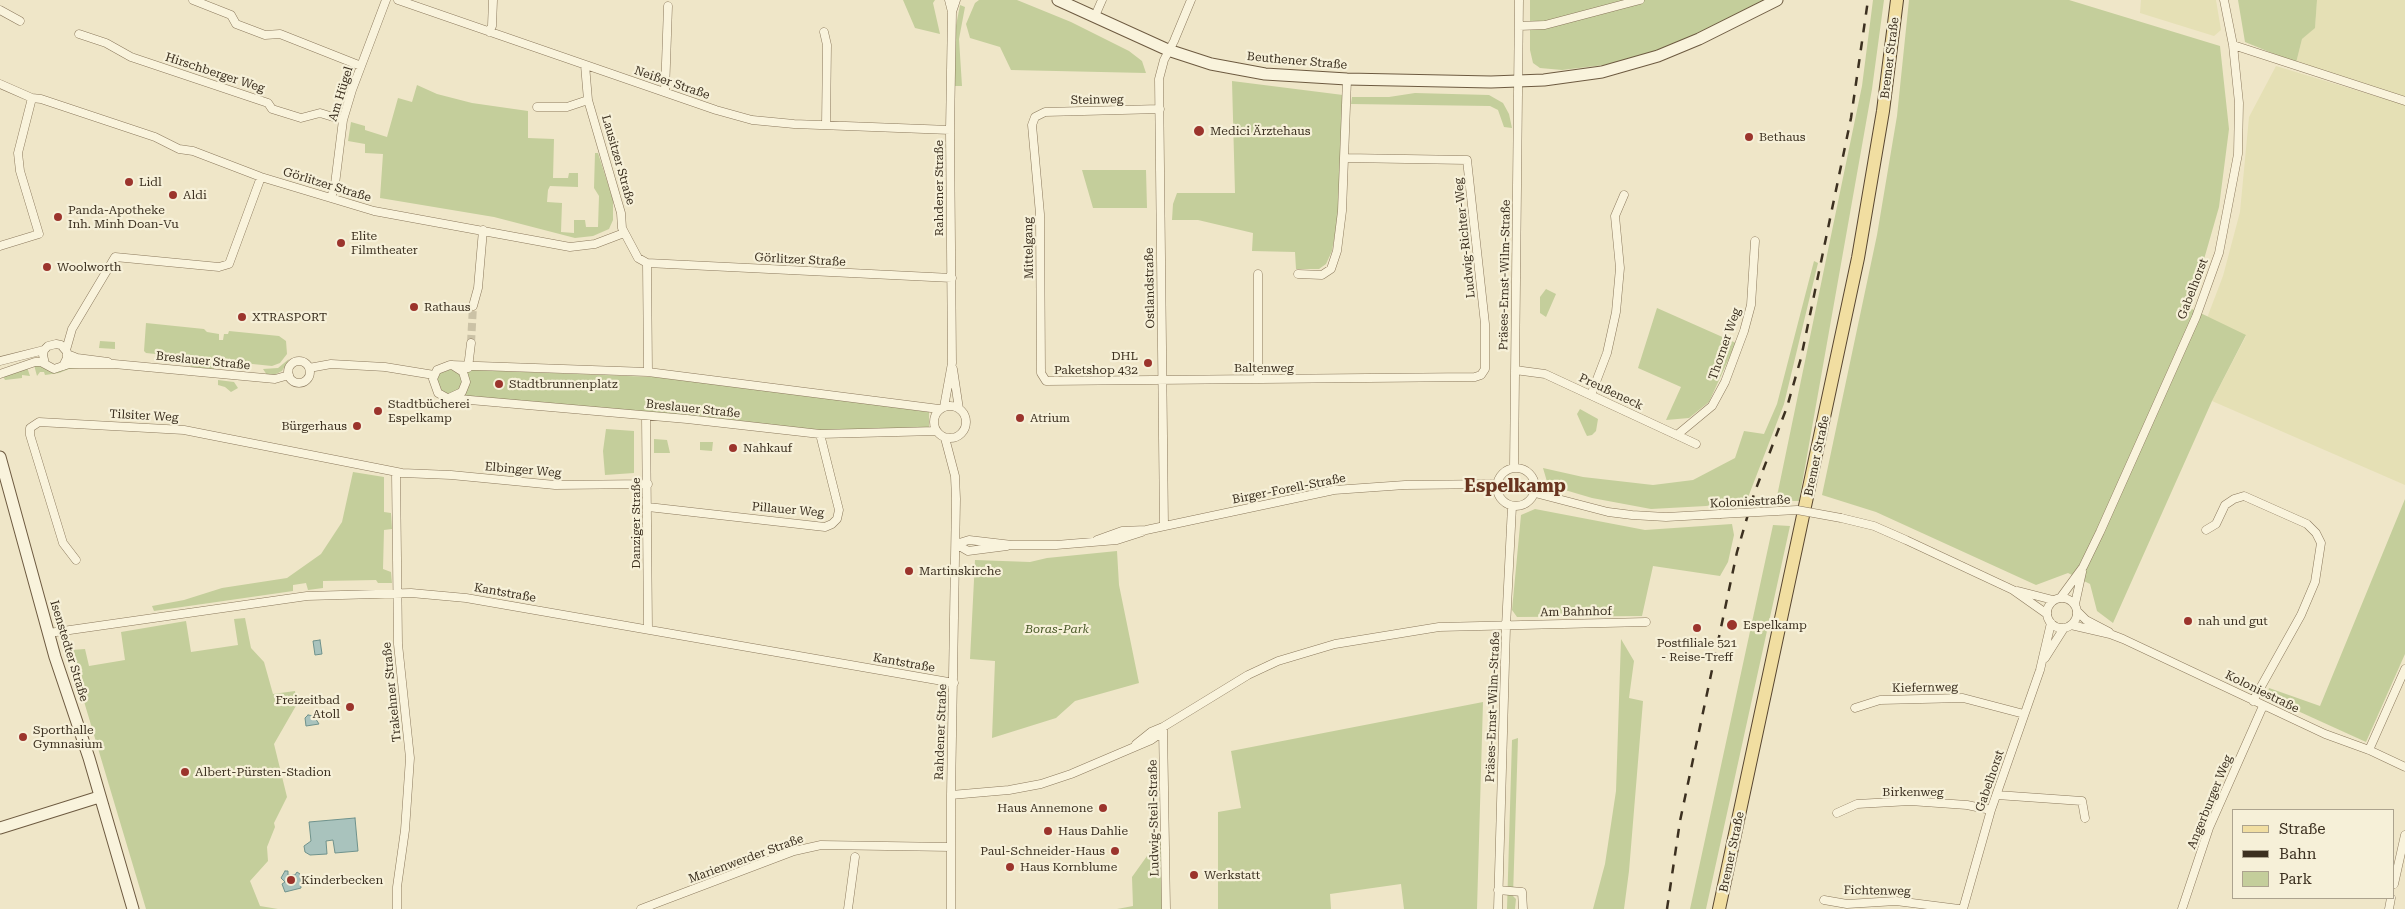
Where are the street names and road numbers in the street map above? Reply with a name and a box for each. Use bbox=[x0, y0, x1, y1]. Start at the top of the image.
street label: Bremer Straße bbox=[1878, 16, 1902, 100]
street label: Beuthener Straße bbox=[1246, 49, 1348, 73]
street label: Hirschberger Weg bbox=[163, 50, 267, 96]
street label: Neißer Straße bbox=[632, 63, 712, 103]
street label: Am Hügel bbox=[326, 65, 356, 123]
street label: Steinweg bbox=[1070, 92, 1124, 108]
street label: Lausitzer Straße bbox=[598, 113, 638, 207]
street label: Rahdener Straße bbox=[932, 140, 946, 236]
street label: Görlitzer Straße bbox=[281, 165, 373, 205]
street label: Ludwig-Richter-Weg bbox=[1452, 177, 1478, 299]
street label: Präses-Ernst-Wilm-Straße bbox=[1496, 199, 1514, 351]
street label: Mittelgang bbox=[1021, 217, 1037, 279]
street label: Ostlandstraße bbox=[1142, 247, 1158, 329]
street label: Görlitzer Straße bbox=[754, 250, 846, 270]
street label: Gabelhorst bbox=[2175, 256, 2211, 322]
street label: Thorner Weg bbox=[1706, 306, 1744, 382]
street label: Breslauer Straße bbox=[155, 349, 251, 373]
street label: Baltenweg bbox=[1234, 361, 1294, 375]
street label: Preußeneck bbox=[1576, 371, 1646, 413]
street label: Breslauer Straße bbox=[645, 397, 741, 421]
street label: Tilsiter Weg bbox=[109, 407, 179, 425]
street label: Bremer Straße bbox=[1801, 414, 1833, 498]
street label: Elbinger Weg bbox=[484, 459, 562, 481]
street label: Birger-Forell-Straße bbox=[1231, 471, 1347, 507]
street label: Danziger Straße bbox=[629, 477, 643, 569]
street label: Koloniestraße bbox=[1709, 493, 1791, 511]
street label: Pillauer Weg bbox=[751, 500, 825, 520]
street label: Kantstraße bbox=[473, 580, 537, 606]
street label: Isenstedter Straße bbox=[47, 599, 91, 703]
street label: Am Bahnhof bbox=[1540, 604, 1612, 620]
street label: Präses-Ernst-Wilm-Straße bbox=[1483, 631, 1503, 783]
street label: Trakehner Straße bbox=[380, 641, 404, 743]
street label: Kantstraße bbox=[872, 650, 936, 676]
street label: Koloniestraße bbox=[2223, 668, 2301, 716]
street label: Kiefernweg bbox=[1892, 680, 1958, 696]
street label: Rahdener Straße bbox=[932, 684, 950, 780]
street label: Gabelhorst bbox=[1973, 748, 2007, 814]
street label: Angerburger Weg bbox=[2185, 753, 2235, 851]
street label: Ludwig-Steil-Straße bbox=[1146, 759, 1162, 877]
street label: Birkenweg bbox=[1882, 785, 1944, 799]
street label: Bremer Straße bbox=[1716, 810, 1748, 894]
street label: Marienwerder Straße bbox=[686, 831, 806, 887]
street label: Fichtenweg bbox=[1843, 883, 1911, 899]

